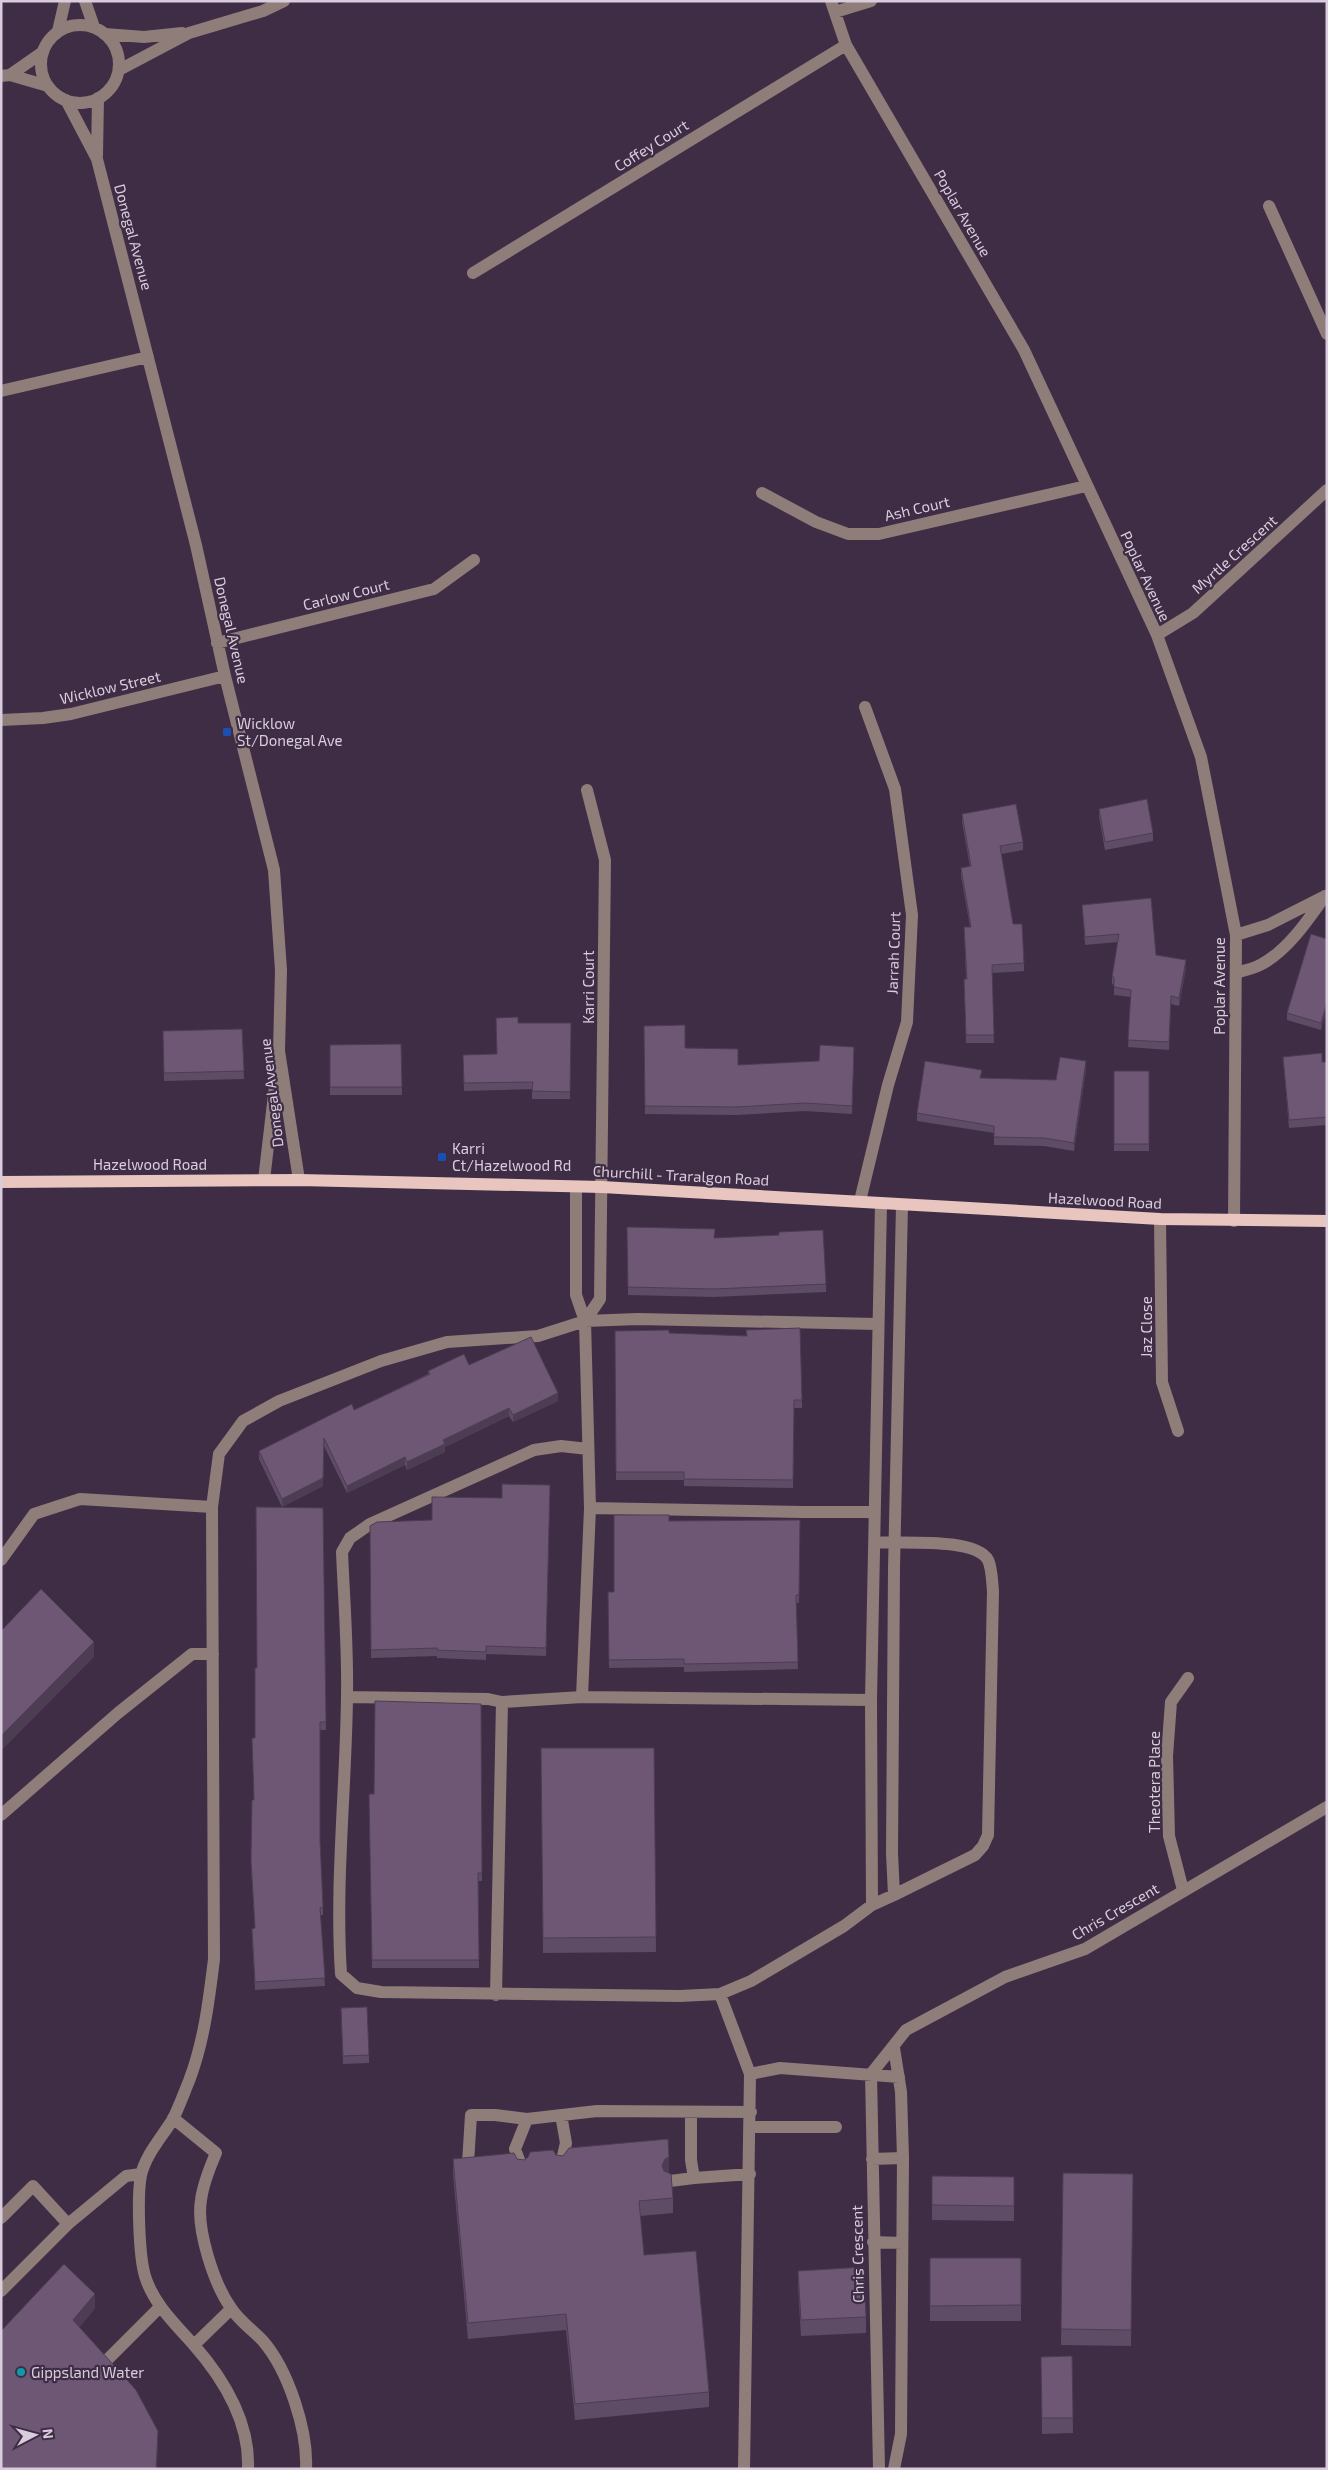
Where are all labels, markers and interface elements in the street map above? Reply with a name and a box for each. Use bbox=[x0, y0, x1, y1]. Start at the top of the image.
street label: Coffey Court bbox=[611, 115, 692, 175]
street label: Poplar Avenue bbox=[931, 166, 995, 260]
street label: Donegal Avenue bbox=[111, 182, 157, 292]
street label: Ash Court bbox=[883, 492, 952, 524]
street label: Myrtle Crescent bbox=[1188, 511, 1281, 597]
street label: Poplar Avenue bbox=[1117, 528, 1175, 624]
street label: Carlow Court bbox=[301, 574, 391, 613]
street label: Donegal Avenue bbox=[211, 575, 253, 685]
street label: Wicklow Street bbox=[58, 667, 162, 707]
place label: Wicklow St/Donegal Ave bbox=[237, 714, 343, 749]
marker: Wicklow St/Donegal Ave bbox=[221, 726, 233, 738]
street label: Jarrah Court bbox=[883, 911, 903, 995]
street label: Poplar Avenue bbox=[1210, 937, 1228, 1035]
street label: Karri Court bbox=[579, 950, 597, 1024]
street label: Donegal Avenue bbox=[255, 1038, 287, 1148]
place label: Karri Ct/Hazelwood Rd bbox=[452, 1139, 571, 1174]
marker: Karri Ct/Hazelwood Rd bbox=[436, 1151, 448, 1163]
street label: Hazelwood Road bbox=[93, 1155, 207, 1173]
street label: Churchill - Traralgon Road bbox=[592, 1161, 770, 1189]
street label: Hazelwood Road bbox=[1048, 1188, 1162, 1212]
street label: Jaz Close bbox=[1137, 1296, 1155, 1358]
street label: Theotera Place bbox=[1145, 1731, 1163, 1833]
street label: Chris Crescent bbox=[1068, 1879, 1162, 1943]
street label: Chris Crescent bbox=[847, 2205, 867, 2303]
place label: Gippsland Water bbox=[31, 2363, 144, 2381]
marker: Gippsland Water bbox=[15, 2366, 27, 2378]
north arrow bbox=[10, 2410, 60, 2460]
text: N bbox=[39, 2428, 57, 2440]

